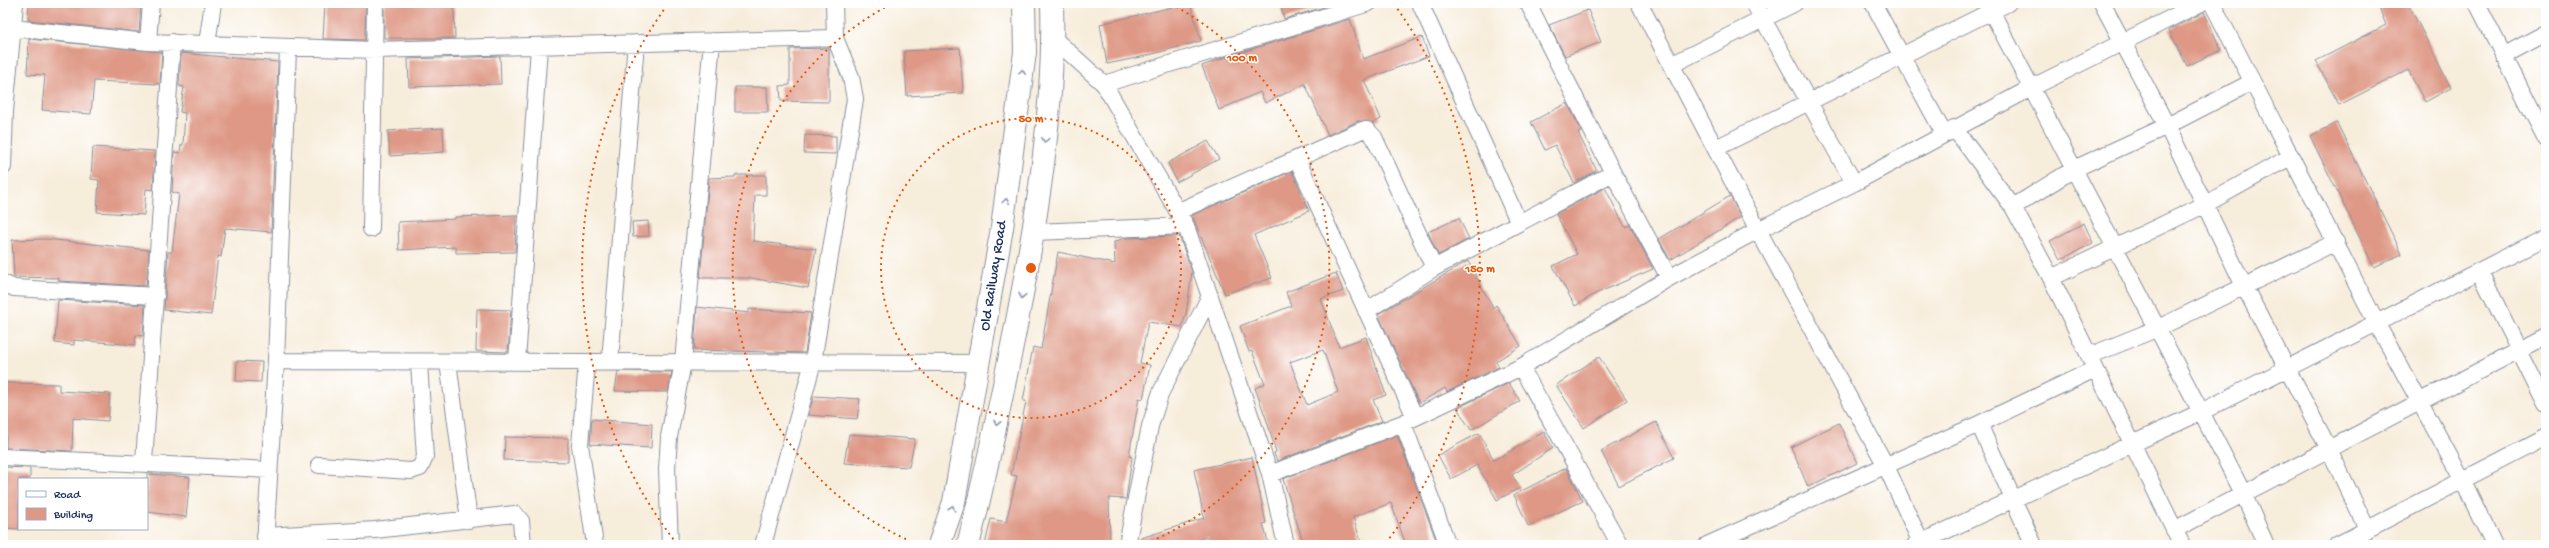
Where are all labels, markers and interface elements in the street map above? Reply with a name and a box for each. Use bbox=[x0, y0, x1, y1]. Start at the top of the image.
text: 100 m bbox=[1226, 52, 1257, 66]
one-way arrow bbox=[1017, 69, 1026, 75]
text: 50 m bbox=[1019, 113, 1044, 127]
one-way arrow bbox=[1041, 137, 1050, 143]
one-way arrow bbox=[1001, 198, 1010, 204]
street label: Old Railway Road bbox=[976, 219, 1012, 332]
centre of rings bbox=[1024, 261, 1038, 275]
text: 150 m bbox=[1464, 263, 1495, 277]
one-way arrow bbox=[1018, 293, 1026, 299]
one-way arrow bbox=[993, 420, 1001, 427]
legend bbox=[18, 478, 148, 530]
text: Road bbox=[54, 489, 81, 503]
one-way arrow bbox=[947, 505, 956, 512]
text: Building bbox=[53, 509, 93, 523]

